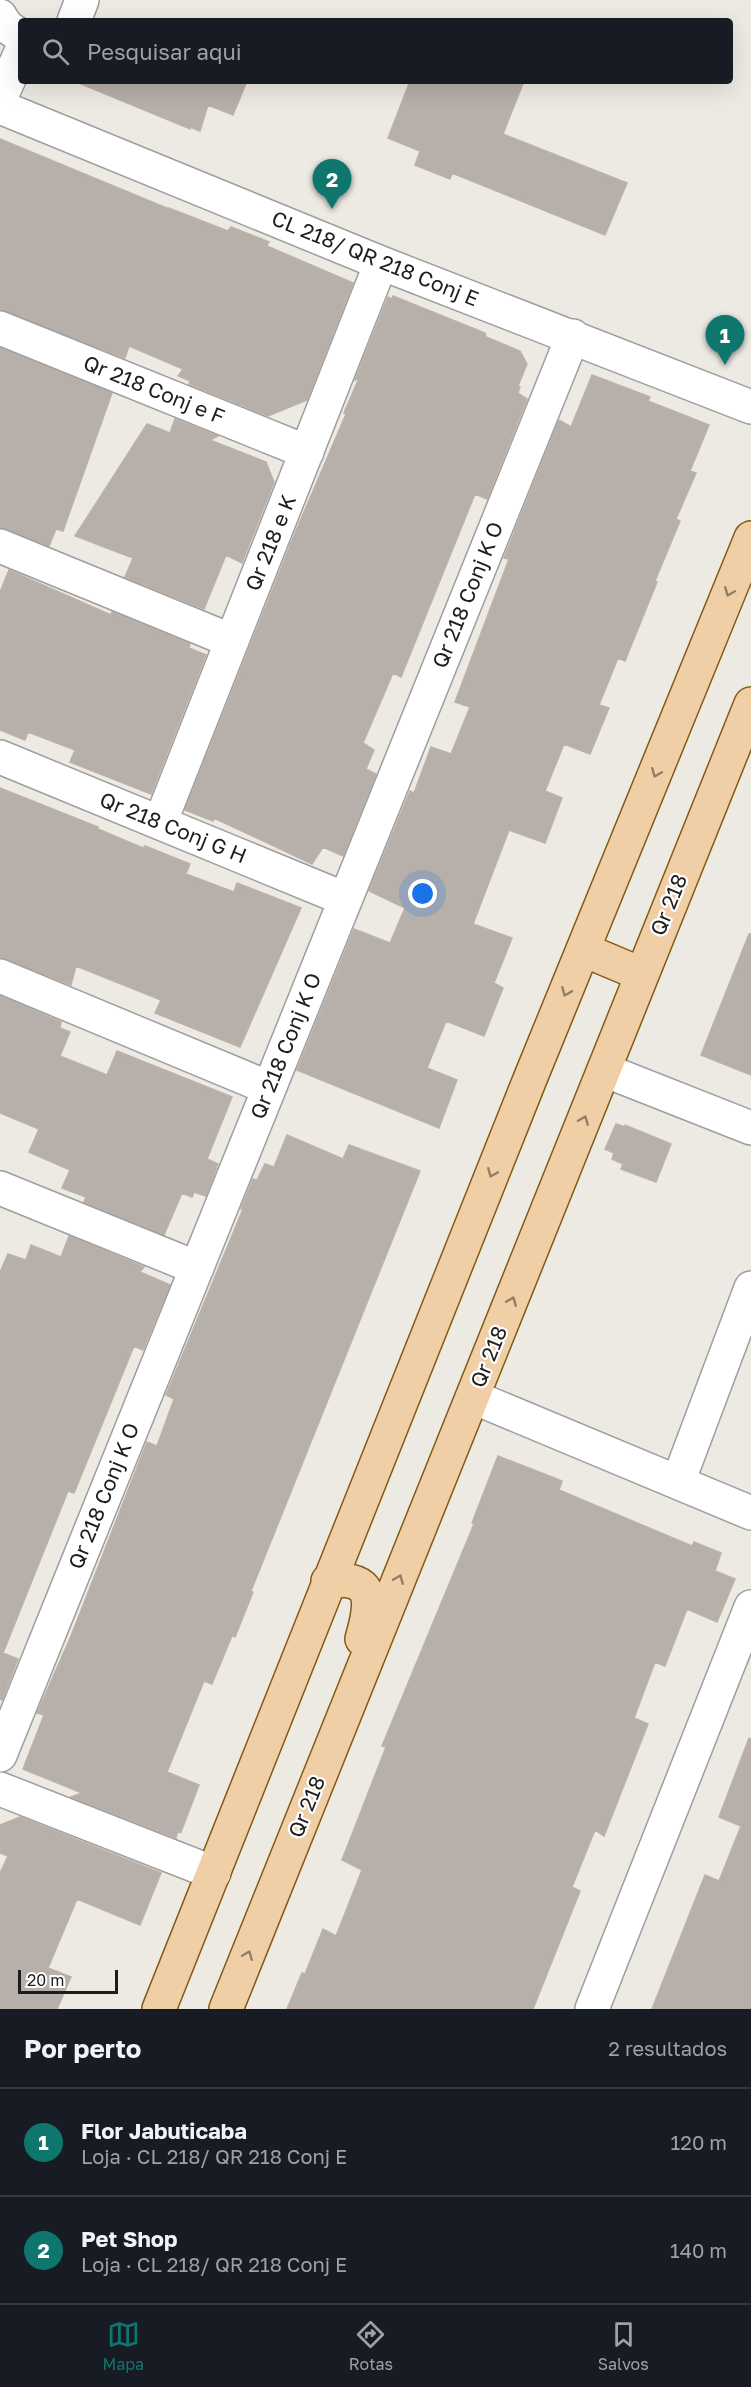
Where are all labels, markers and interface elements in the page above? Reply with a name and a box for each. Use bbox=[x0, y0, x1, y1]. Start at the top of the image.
search box bbox=[18, 18, 733, 84]
icon: search bbox=[39, 35, 72, 68]
text: Pesquisar aqui bbox=[87, 38, 242, 65]
pin: 2 bbox=[312, 160, 352, 209]
street label: CL 218/ QR 218 Conj E bbox=[268, 205, 483, 312]
pin: 1 bbox=[706, 316, 744, 365]
street label: Qr 218 Conj e F bbox=[80, 349, 229, 429]
street label: Qr 218 e K bbox=[239, 491, 301, 594]
street label: Qr 218 Conj K O bbox=[426, 518, 508, 672]
one-way arrow bbox=[724, 586, 736, 597]
one-way arrow bbox=[651, 767, 663, 778]
street label: Qr 218 Conj G H bbox=[96, 786, 251, 868]
street label: Qr 218 bbox=[644, 870, 692, 939]
your location bbox=[408, 879, 437, 908]
street label: Qr 218 Conj K O bbox=[244, 969, 326, 1123]
one-way arrow bbox=[561, 986, 573, 997]
one-way arrow bbox=[577, 1115, 589, 1126]
one-way arrow bbox=[487, 1167, 499, 1178]
one-way arrow bbox=[505, 1296, 517, 1307]
street label: Qr 218 bbox=[464, 1322, 512, 1391]
street label: Qr 218 Conj K O bbox=[62, 1419, 144, 1573]
one-way arrow bbox=[392, 1574, 404, 1585]
street label: Qr 218 bbox=[282, 1772, 330, 1841]
one-way arrow bbox=[241, 1950, 253, 1961]
scale bar bbox=[18, 1967, 118, 1994]
text: 20 m bbox=[27, 1970, 64, 1990]
text: Por perto bbox=[24, 2033, 141, 2064]
text: 2 resultados bbox=[608, 2036, 727, 2060]
text: Flor Jabuticaba bbox=[81, 2117, 247, 2144]
text: 1 bbox=[38, 2130, 49, 2154]
text: 120 m bbox=[671, 2130, 727, 2154]
text: Loja · CL 218/ QR 218 Conj E bbox=[81, 2144, 347, 2168]
text: Pet Shop bbox=[81, 2225, 178, 2252]
text: 2 bbox=[37, 2238, 50, 2262]
text: 140 m bbox=[670, 2238, 727, 2262]
text: Loja · CL 218/ QR 218 Conj E bbox=[81, 2252, 347, 2276]
tab: Mapa bbox=[102, 2318, 144, 2374]
tab: Rotas bbox=[349, 2318, 393, 2374]
tab: Salvos bbox=[598, 2318, 649, 2374]

